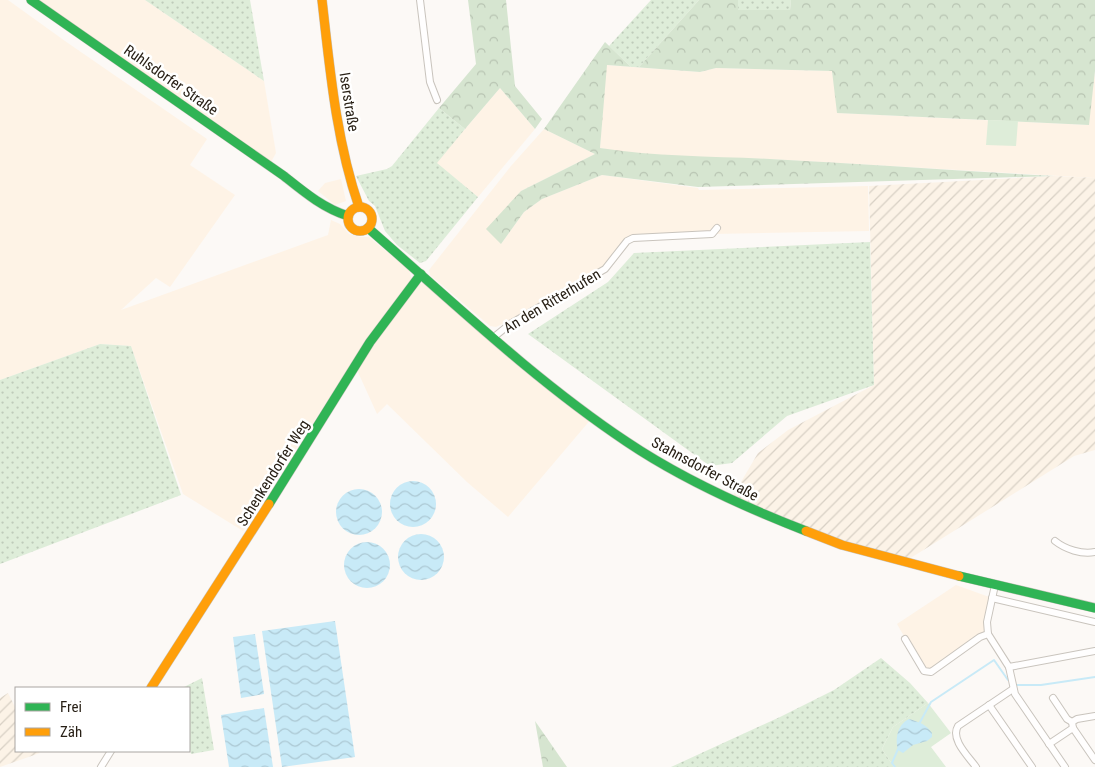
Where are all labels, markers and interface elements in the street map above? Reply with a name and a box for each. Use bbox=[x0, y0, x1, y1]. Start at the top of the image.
street label: Ruhlsdorfer Straße bbox=[121, 41, 221, 119]
street label: Iserstraße bbox=[335, 71, 363, 133]
street label: An den Ritterhufen bbox=[500, 265, 604, 337]
street label: Schenkendorfer Weg bbox=[233, 416, 313, 530]
street label: Stahnsdorfer Straße bbox=[648, 433, 762, 505]
legend bbox=[15, 687, 190, 752]
text: Frei bbox=[60, 698, 82, 716]
text: Zäh bbox=[60, 723, 82, 741]

